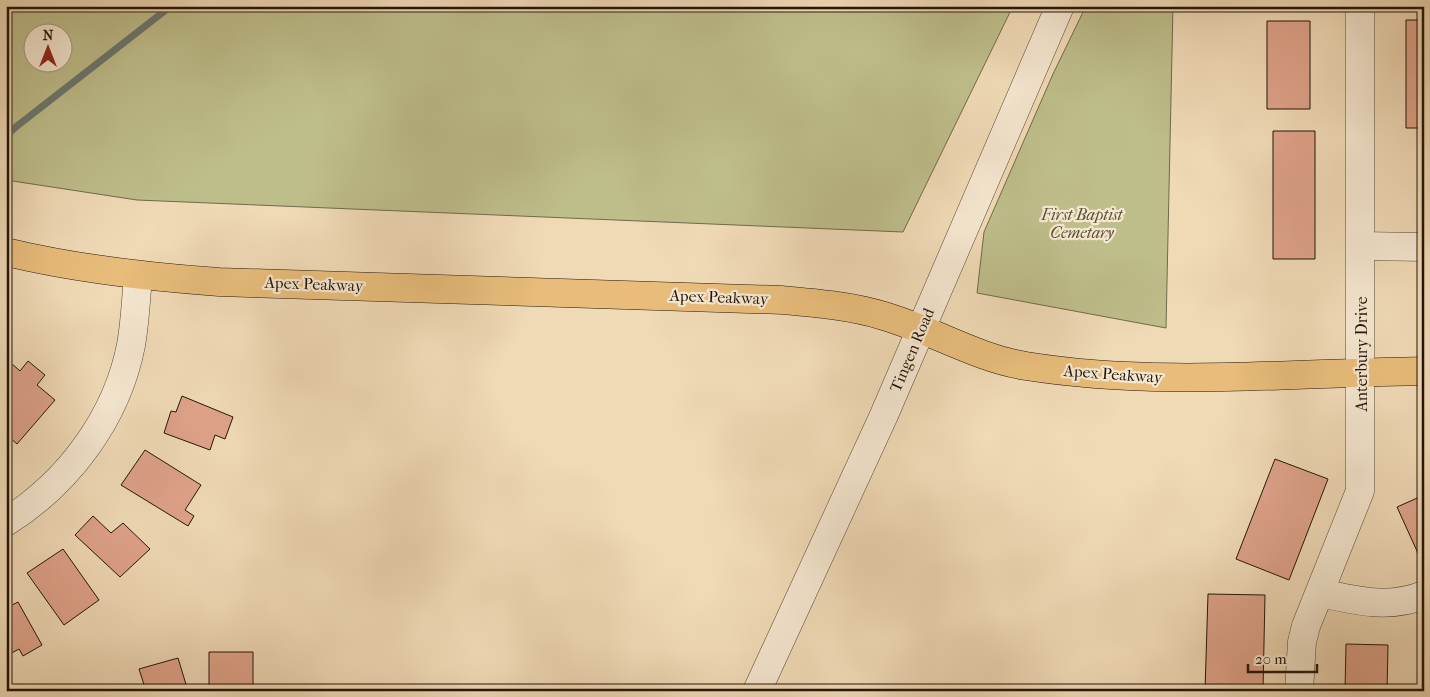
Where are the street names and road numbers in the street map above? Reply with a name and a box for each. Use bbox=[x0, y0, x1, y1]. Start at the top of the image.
street label: Apex Peakway bbox=[263, 273, 364, 295]
street label: Apex Peakway bbox=[668, 286, 769, 308]
street label: Anterbury Drive bbox=[1352, 296, 1371, 413]
street label: Tingen Road bbox=[886, 305, 938, 395]
street label: Apex Peakway bbox=[1062, 361, 1163, 387]

